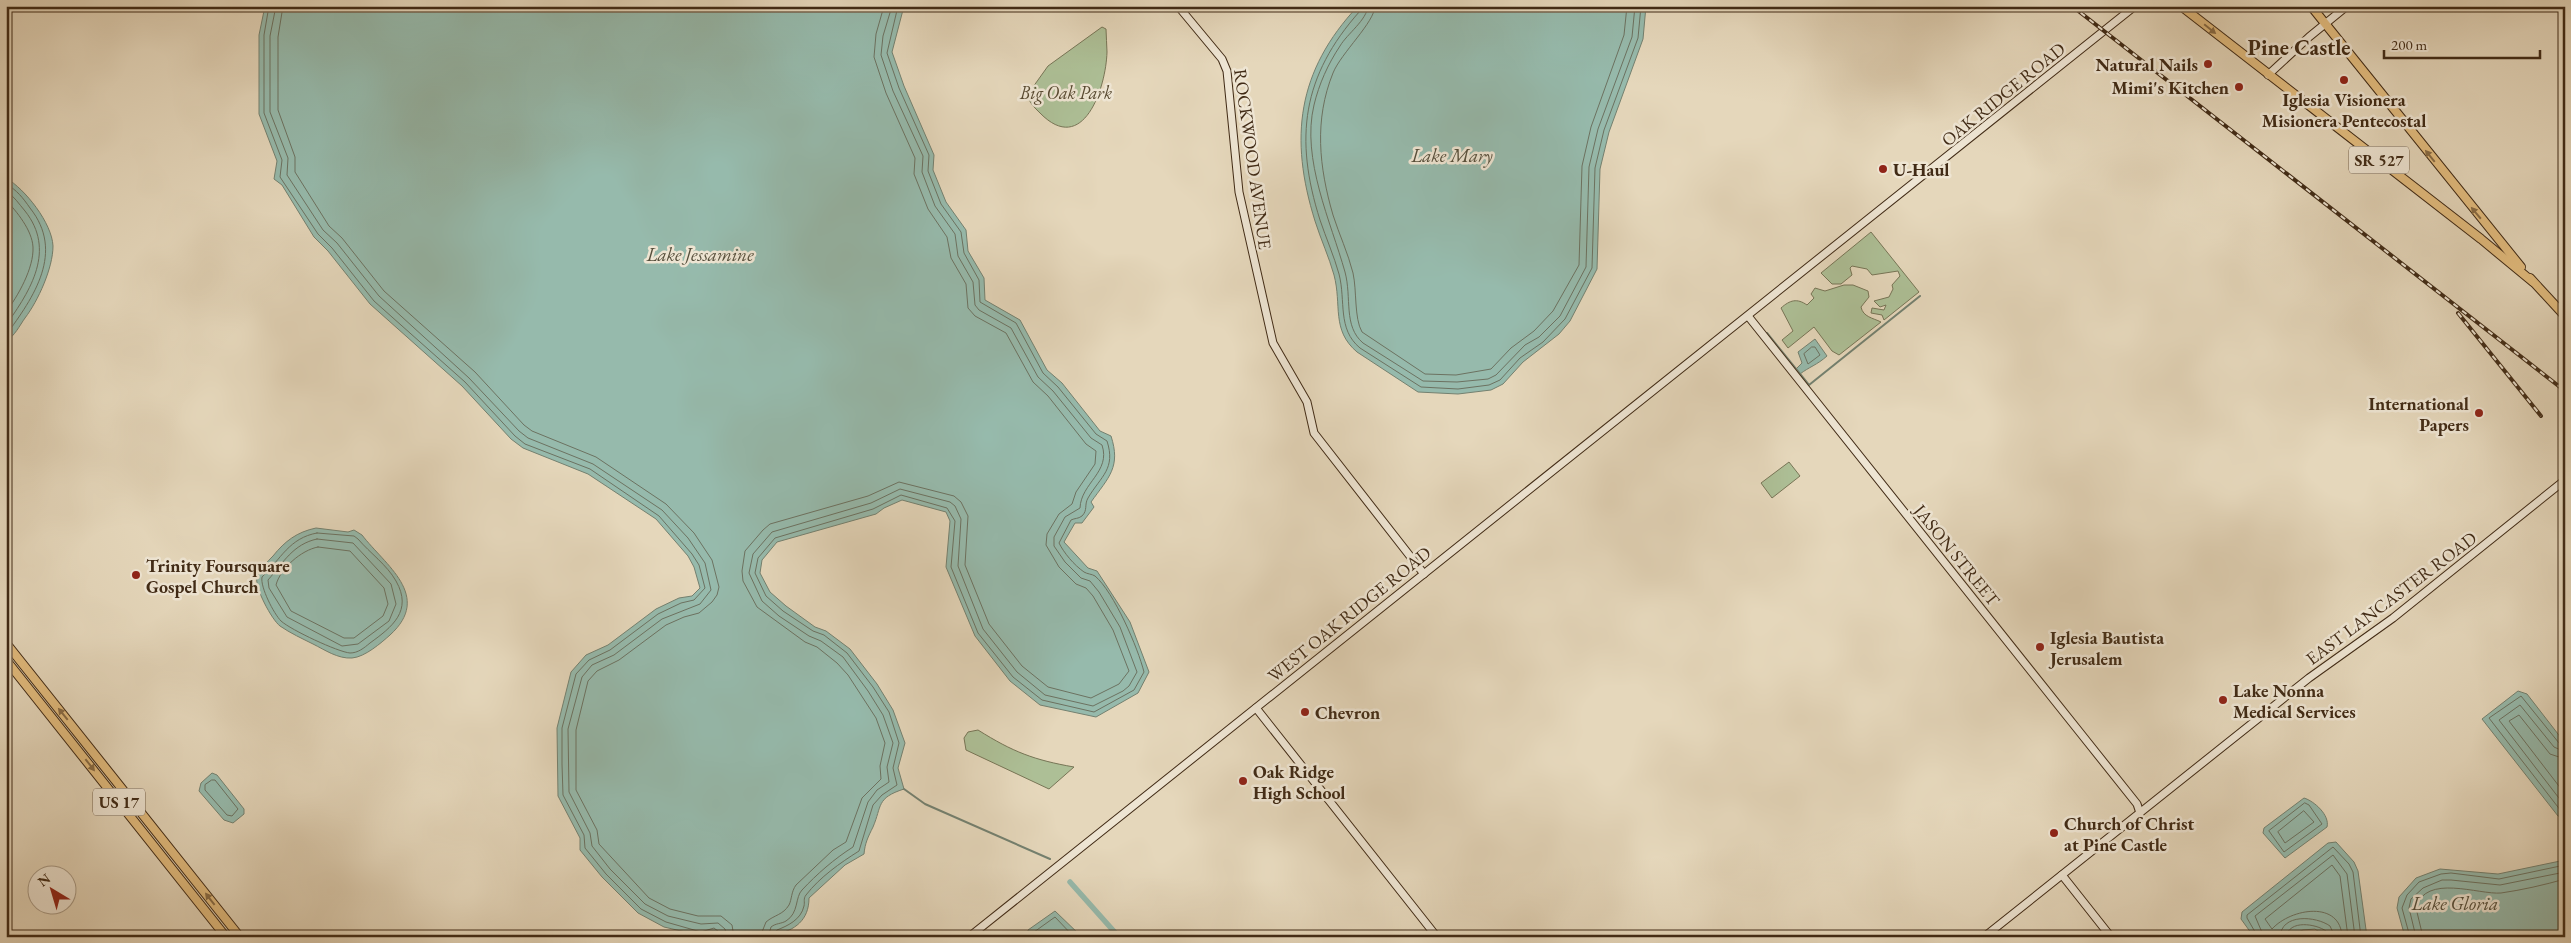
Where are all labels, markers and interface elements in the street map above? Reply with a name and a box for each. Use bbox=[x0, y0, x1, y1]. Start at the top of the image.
one-way arrow bbox=[2203, 24, 2216, 35]
scale bar bbox=[2384, 28, 2540, 60]
district label: Pine Castle bbox=[2248, 33, 2350, 62]
text: 200 m bbox=[2391, 35, 2428, 54]
street label: OAK RIDGE ROAD bbox=[1936, 37, 2070, 151]
place label: Natural Nails bbox=[2095, 53, 2198, 76]
marker: Natural Nails bbox=[2202, 58, 2214, 70]
street label: ROCKWOOD AVENUE bbox=[1229, 67, 1277, 251]
marker: Iglesia Visionera Misionera Pentecostal bbox=[2338, 74, 2350, 86]
place label: Mimi's Kitchen bbox=[2112, 76, 2229, 99]
park label: Big Oak Park bbox=[1019, 81, 1112, 105]
marker: Mimi's Kitchen bbox=[2233, 81, 2245, 93]
place label: Iglesia Visionera Misionera Pentecostal bbox=[2262, 88, 2426, 132]
water label: Lake Mary bbox=[1410, 143, 1493, 168]
road number: SR 527 bbox=[2349, 146, 2409, 174]
one-way arrow bbox=[2425, 150, 2436, 163]
place label: U-Haul bbox=[1893, 158, 1949, 181]
marker: U-Haul bbox=[1877, 163, 1889, 175]
one-way arrow bbox=[2470, 206, 2481, 219]
water label: Lake Jessamine bbox=[645, 242, 754, 267]
place label: International Papers bbox=[2368, 392, 2469, 436]
marker: International Papers bbox=[2473, 407, 2485, 419]
street label: JASON STREET bbox=[1908, 498, 2006, 611]
street label: EAST LANCASTER ROAD bbox=[2301, 526, 2481, 670]
street label: WEST OAK RIDGE ROAD bbox=[1263, 541, 1435, 687]
place label: Trinity Foursquare Gospel Church bbox=[146, 554, 290, 598]
marker: Trinity Foursquare Gospel Church bbox=[130, 569, 142, 581]
place label: Iglesia Bautista Jerusalem bbox=[2048, 626, 2164, 670]
marker: Iglesia Bautista Jerusalem bbox=[2034, 641, 2046, 653]
place label: Lake Nonna Medical Services bbox=[2233, 679, 2356, 723]
marker: Lake Nonna Medical Services bbox=[2217, 694, 2229, 706]
place label: Chevron bbox=[1315, 701, 1380, 724]
marker: Chevron bbox=[1299, 706, 1311, 718]
one-way arrow bbox=[58, 708, 69, 721]
one-way arrow bbox=[84, 758, 95, 771]
place label: Oak Ridge High School bbox=[1253, 760, 1345, 804]
marker: Oak Ridge High School bbox=[1237, 775, 1249, 787]
road number: US 17 bbox=[93, 789, 145, 816]
place label: Church of Christ at Pine Castle bbox=[2064, 812, 2194, 856]
marker: Church of Christ at Pine Castle bbox=[2048, 827, 2060, 839]
north arrow bbox=[28, 866, 78, 916]
text: N bbox=[34, 869, 55, 890]
water label: Lake Gloria bbox=[2411, 891, 2498, 916]
one-way arrow bbox=[204, 892, 215, 905]

